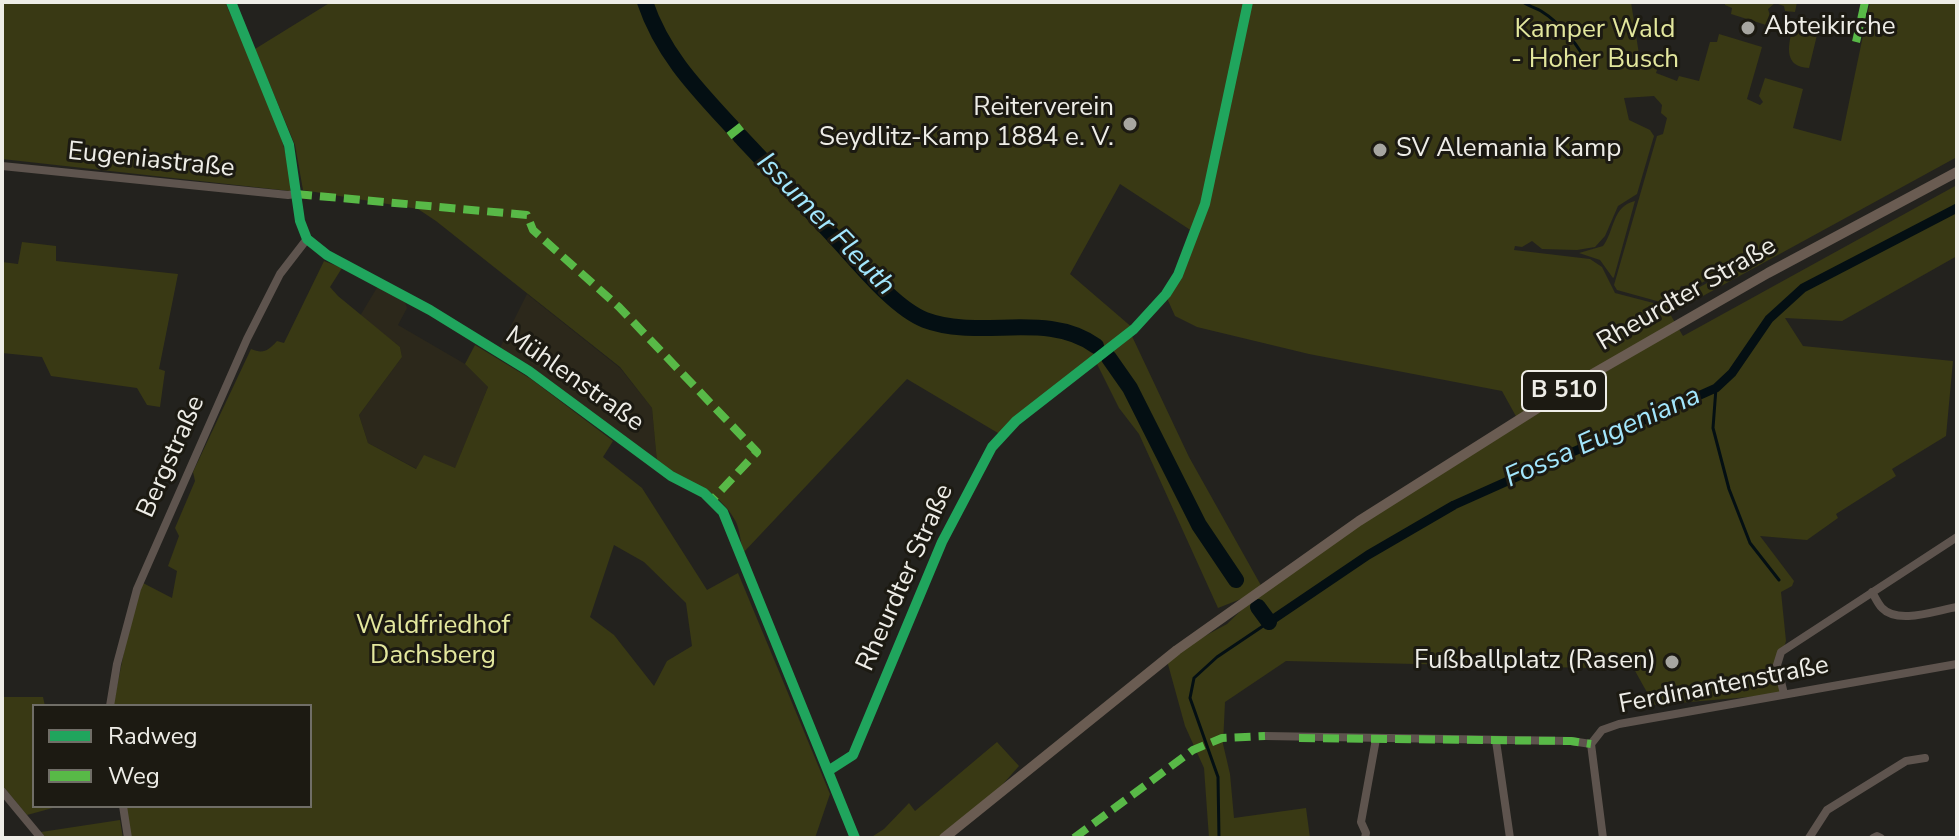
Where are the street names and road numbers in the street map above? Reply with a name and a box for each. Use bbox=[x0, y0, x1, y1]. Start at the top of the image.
street label: Eugeniastraße bbox=[66, 137, 236, 185]
street label: Rheurdter Straße bbox=[1592, 231, 1782, 359]
street label: Mühlenstraße bbox=[499, 321, 649, 439]
road number: B 510 bbox=[1522, 371, 1606, 411]
street label: Bergstraße bbox=[131, 391, 213, 523]
street label: Rheurdter Straße bbox=[851, 480, 961, 676]
street label: Ferdinantenstraße bbox=[1616, 650, 1832, 722]

